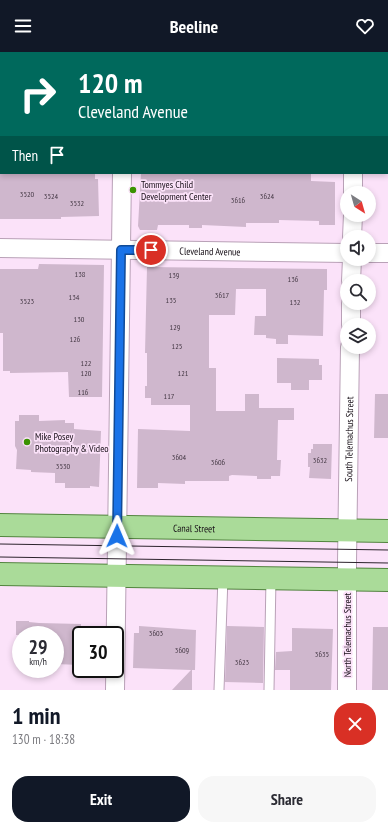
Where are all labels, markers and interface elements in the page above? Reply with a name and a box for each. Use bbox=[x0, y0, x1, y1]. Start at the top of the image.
icon: menu bbox=[12, 15, 34, 37]
text: Beeline bbox=[170, 15, 218, 38]
icon: heart bbox=[354, 15, 376, 37]
text: 120 m bbox=[78, 64, 142, 101]
icon: right bbox=[12, 68, 64, 120]
text: Cleveland Avenue bbox=[78, 100, 188, 123]
icon: arrive bbox=[46, 144, 68, 166]
text: Then bbox=[12, 146, 38, 165]
place label: Tommyes Child Development Center bbox=[141, 178, 212, 203]
marker: Tommyes Child Development Center bbox=[128, 185, 138, 195]
north arrow bbox=[340, 186, 376, 222]
map controls bbox=[340, 186, 376, 354]
house number: 3520 bbox=[20, 189, 35, 199]
house number: 3524 bbox=[44, 191, 59, 201]
house number: 3624 bbox=[260, 191, 275, 201]
house number: 3616 bbox=[231, 195, 246, 205]
house number: 3532 bbox=[70, 198, 85, 208]
button: sound bbox=[340, 230, 376, 266]
pin bbox=[134, 233, 168, 267]
icon: arrive bbox=[140, 239, 162, 261]
street label: Cleveland Avenue bbox=[179, 245, 241, 258]
house number: 138 bbox=[75, 269, 86, 279]
house number: 139 bbox=[169, 270, 180, 280]
house number: 136 bbox=[288, 274, 299, 284]
button: search bbox=[340, 274, 376, 310]
house number: 3617 bbox=[215, 290, 230, 300]
house number: 134 bbox=[69, 292, 80, 302]
house number: 135 bbox=[166, 295, 176, 305]
house number: 3523 bbox=[20, 296, 35, 306]
house number: 132 bbox=[290, 297, 301, 307]
house number: 130 bbox=[74, 314, 85, 324]
button: layers bbox=[340, 318, 376, 354]
house number: 129 bbox=[170, 322, 181, 332]
house number: 126 bbox=[70, 334, 81, 344]
house number: 125 bbox=[172, 341, 182, 351]
house number: 122 bbox=[81, 358, 92, 368]
house number: 120 bbox=[81, 368, 92, 378]
house number: 121 bbox=[178, 368, 189, 378]
house number: 116 bbox=[78, 387, 89, 397]
house number: 117 bbox=[164, 391, 175, 401]
street label: South Telemachus Street bbox=[342, 396, 356, 482]
place label: Mike Posey Photography & Video bbox=[35, 430, 109, 455]
marker: Mike Posey Photography & Video bbox=[22, 437, 32, 447]
house number: 3604 bbox=[172, 452, 187, 462]
house number: 3632 bbox=[313, 455, 328, 465]
house number: 3606 bbox=[211, 457, 226, 467]
house number: 3530 bbox=[56, 461, 71, 471]
position arrow bbox=[96, 515, 138, 557]
street label: Canal Street bbox=[173, 522, 215, 535]
street label: North Telemachus Street bbox=[341, 592, 354, 677]
speed limit sign: 30 bbox=[72, 626, 124, 678]
house number: 3603 bbox=[149, 628, 164, 638]
text: 29 bbox=[28, 634, 48, 660]
house number: 3609 bbox=[175, 645, 190, 655]
house number: 3635 bbox=[315, 649, 329, 659]
text: km/h bbox=[29, 655, 47, 668]
house number: 3623 bbox=[235, 657, 250, 667]
text: 1 min bbox=[12, 700, 60, 731]
button: close bbox=[334, 703, 376, 745]
text: 130 m · 18:38 bbox=[12, 731, 75, 748]
button: Exit bbox=[12, 776, 190, 822]
button: Share bbox=[198, 776, 376, 822]

